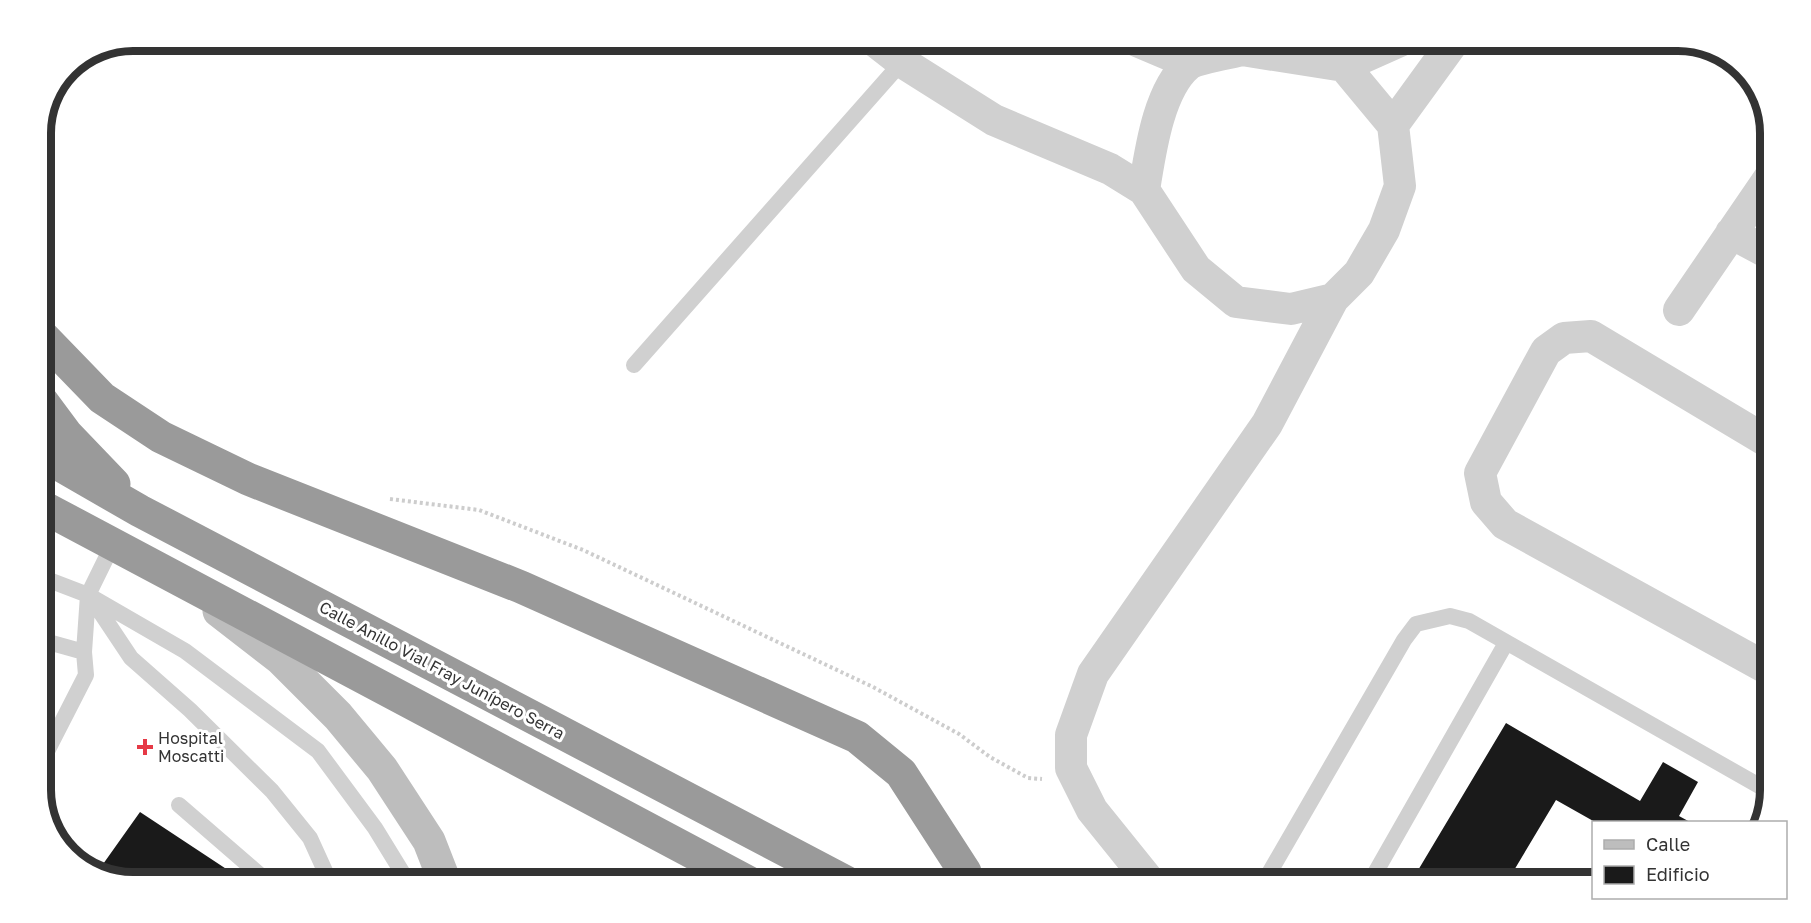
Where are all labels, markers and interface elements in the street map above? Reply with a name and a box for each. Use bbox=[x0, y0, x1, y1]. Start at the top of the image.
street label: Calle Anillo Vial Fray Junípero Serra bbox=[316, 597, 568, 743]
place label: Hospital Moscatti bbox=[158, 728, 224, 766]
marker: Hospital Moscatti bbox=[136, 738, 154, 756]
legend bbox=[1592, 821, 1787, 899]
text: Calle bbox=[1646, 833, 1690, 855]
text: Edificio bbox=[1646, 863, 1710, 885]

